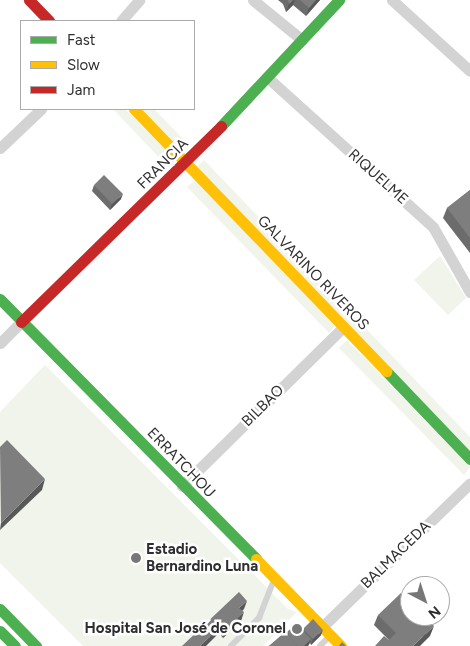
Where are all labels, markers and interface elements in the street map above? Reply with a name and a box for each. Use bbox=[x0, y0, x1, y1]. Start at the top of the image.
legend bbox=[20, 20, 195, 110]
text: Fast bbox=[67, 31, 95, 49]
text: Slow bbox=[67, 56, 100, 74]
text: Jam bbox=[67, 81, 95, 99]
street label: FRANCIA bbox=[134, 135, 192, 193]
street label: RIQUELME bbox=[344, 146, 412, 208]
street label: GALVARINO RIVEROS bbox=[254, 212, 372, 334]
street label: BILBAO bbox=[238, 381, 288, 431]
street label: ERRATCHOU bbox=[143, 424, 219, 502]
street label: BALMACEDA bbox=[357, 517, 435, 593]
place label: Estadio Bernardino Luna bbox=[146, 540, 258, 575]
marker: Estadio Bernardino Luna bbox=[130, 552, 142, 564]
north arrow bbox=[400, 576, 450, 626]
text: N bbox=[425, 602, 444, 622]
place label: Hospital San José de Coronel bbox=[85, 620, 286, 638]
marker: Hospital San José de Coronel bbox=[290, 622, 304, 636]

